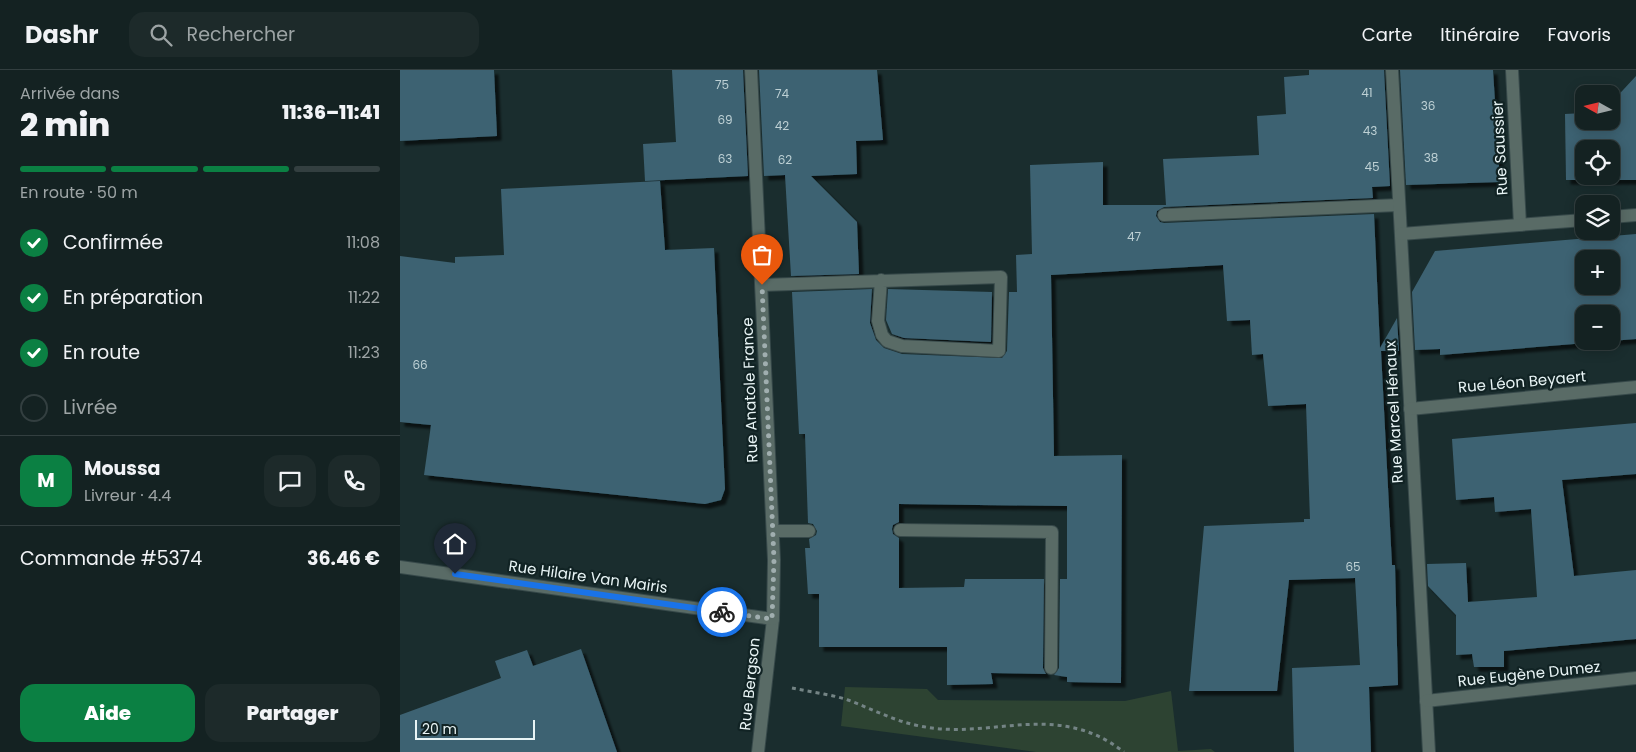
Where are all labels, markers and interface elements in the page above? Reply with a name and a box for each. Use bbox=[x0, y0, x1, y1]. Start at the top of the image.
search box bbox=[129, 12, 479, 57]
text: Dashr bbox=[25, 18, 99, 51]
icon: search bbox=[147, 21, 175, 49]
text: Rechercher bbox=[187, 21, 295, 48]
text: Carte bbox=[1362, 22, 1412, 47]
text: Itinéraire bbox=[1440, 22, 1520, 47]
text: Favoris bbox=[1548, 22, 1611, 47]
house number: 75 bbox=[715, 76, 729, 93]
text: Arrivée dans bbox=[20, 82, 120, 105]
house number: 41 bbox=[1361, 84, 1373, 101]
house number: 74 bbox=[775, 85, 789, 102]
north arrow bbox=[1575, 85, 1620, 130]
map controls bbox=[1575, 85, 1620, 350]
house number: 36 bbox=[1421, 97, 1435, 114]
text: 11:36–11:41 bbox=[282, 99, 380, 126]
street label: Rue Saussier bbox=[1487, 100, 1512, 196]
text: 2 min bbox=[20, 102, 110, 147]
house number: 69 bbox=[717, 111, 733, 128]
house number: 42 bbox=[775, 117, 789, 134]
house number: 43 bbox=[1363, 122, 1377, 139]
button: locate bbox=[1575, 140, 1620, 185]
house number: 38 bbox=[1424, 149, 1438, 166]
house number: 63 bbox=[718, 150, 732, 167]
house number: 62 bbox=[778, 151, 792, 168]
house number: 45 bbox=[1364, 158, 1380, 175]
text: En route · 50 m bbox=[20, 181, 138, 204]
button: layers bbox=[1575, 195, 1620, 240]
house number: 47 bbox=[1127, 228, 1141, 245]
icon: check bbox=[20, 229, 48, 257]
text: Confirmée bbox=[63, 229, 163, 256]
text: 11:08 bbox=[346, 231, 380, 254]
pin bbox=[741, 234, 783, 285]
icon: bag bbox=[748, 241, 776, 269]
button: + bbox=[1575, 250, 1620, 295]
icon: check bbox=[20, 284, 48, 312]
text: En préparation bbox=[63, 284, 203, 311]
text: 11:22 bbox=[348, 286, 380, 309]
button: − bbox=[1575, 305, 1620, 350]
street label: Rue Anatole France bbox=[736, 317, 763, 463]
icon: check bbox=[20, 339, 48, 367]
text: En route bbox=[63, 339, 140, 366]
street label: Rue Marcel Hénaux bbox=[1379, 340, 1408, 484]
text: 11:23 bbox=[348, 341, 380, 364]
house number: 66 bbox=[412, 356, 428, 373]
street label: Rue Léon Beyaert bbox=[1457, 365, 1587, 398]
text: Livrée bbox=[63, 394, 117, 421]
text: Moussa bbox=[84, 455, 160, 482]
button: chat bbox=[264, 455, 316, 507]
button: phone bbox=[328, 455, 380, 507]
text: M bbox=[37, 467, 55, 494]
text: Livreur · 4.4 bbox=[84, 484, 171, 507]
pin bbox=[434, 523, 476, 574]
icon: home bbox=[441, 530, 469, 558]
text: Commande #5374 bbox=[20, 545, 202, 572]
text: 36.46 € bbox=[307, 545, 380, 572]
street label: Rue Hilaire Van Mairis bbox=[507, 555, 669, 598]
house number: 65 bbox=[1345, 558, 1361, 575]
courier bbox=[697, 587, 747, 637]
icon: bike bbox=[708, 598, 736, 626]
street label: Rue Bergson bbox=[734, 636, 765, 731]
street label: Rue Eugène Dumez bbox=[1457, 656, 1602, 691]
button: Aide bbox=[20, 684, 195, 742]
button: Partager bbox=[205, 684, 380, 742]
scale bar bbox=[415, 717, 535, 740]
text: 20 m bbox=[422, 719, 457, 739]

